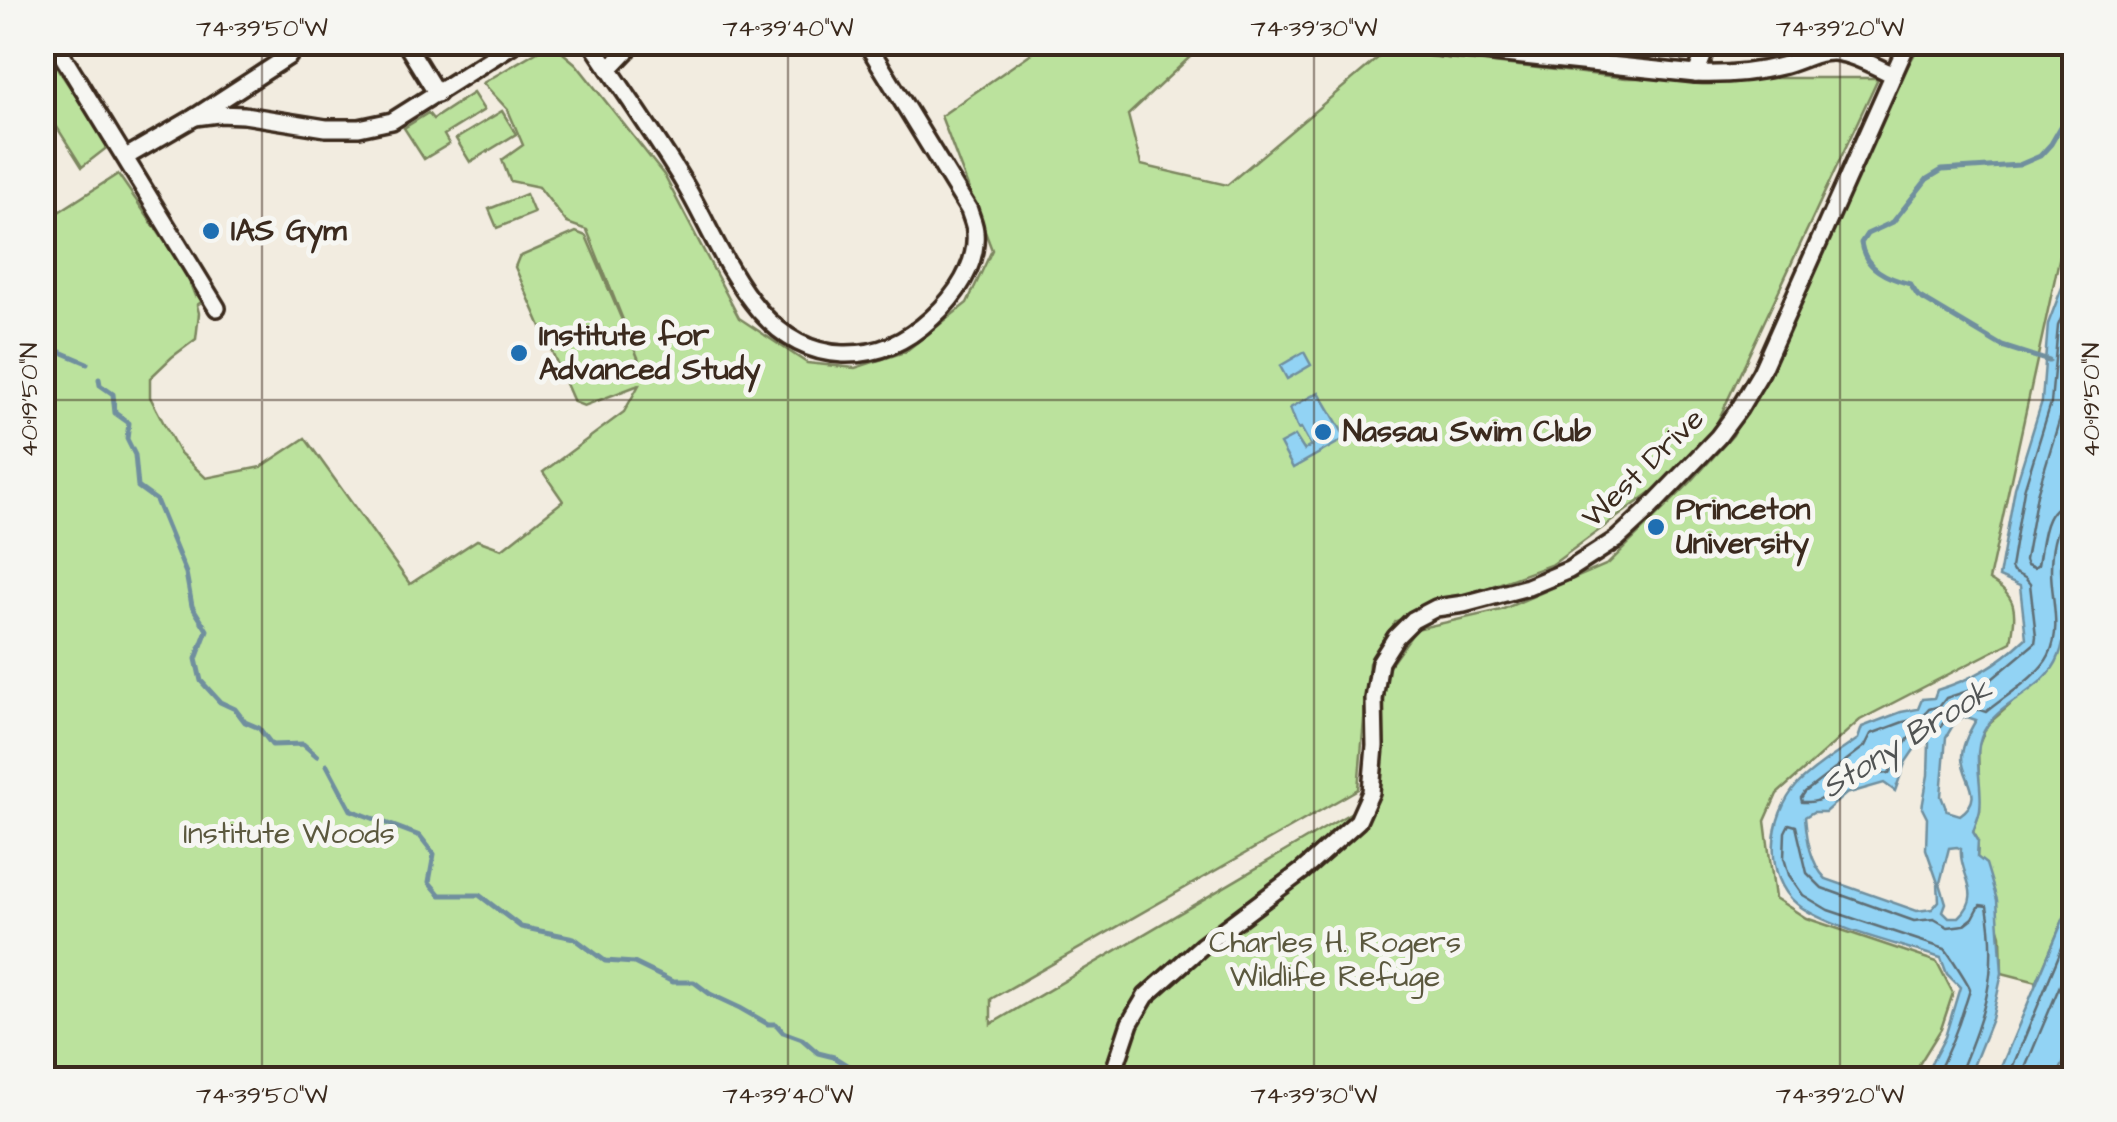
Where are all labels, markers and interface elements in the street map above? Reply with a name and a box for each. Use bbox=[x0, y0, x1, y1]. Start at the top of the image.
text: 74°39'50"W bbox=[196, 11, 328, 46]
text: 74°39'40"W bbox=[722, 11, 854, 46]
text: 74°39'30"W bbox=[1251, 11, 1378, 46]
text: 74°39'20"W bbox=[1776, 11, 1905, 46]
place label: IAS Gym bbox=[231, 210, 347, 254]
marker: IAS Gym bbox=[200, 220, 222, 242]
place label: Institute for Advanced Study bbox=[539, 315, 761, 393]
marker: Institute for Advanced Study bbox=[508, 342, 530, 364]
text: 40°19'50"N bbox=[12, 343, 47, 457]
text: 40°19'50"N bbox=[2074, 343, 2109, 457]
street label: West Drive bbox=[1572, 399, 1714, 537]
place label: Nassau Swim Club bbox=[1343, 411, 1591, 453]
marker: Nassau Swim Club bbox=[1312, 421, 1334, 443]
place label: Princeton University bbox=[1676, 489, 1810, 567]
marker: Princeton University bbox=[1645, 516, 1667, 538]
water label: Stony Brook bbox=[1813, 668, 2003, 810]
park label: Institute Woods bbox=[183, 813, 395, 855]
park label: Charles H. Rogers Wildlife Refuge bbox=[1209, 922, 1461, 999]
text: 74°39'50"W bbox=[196, 1078, 328, 1113]
text: 74°39'40"W bbox=[722, 1078, 854, 1113]
text: 74°39'30"W bbox=[1251, 1078, 1378, 1113]
text: 74°39'20"W bbox=[1776, 1078, 1905, 1113]

